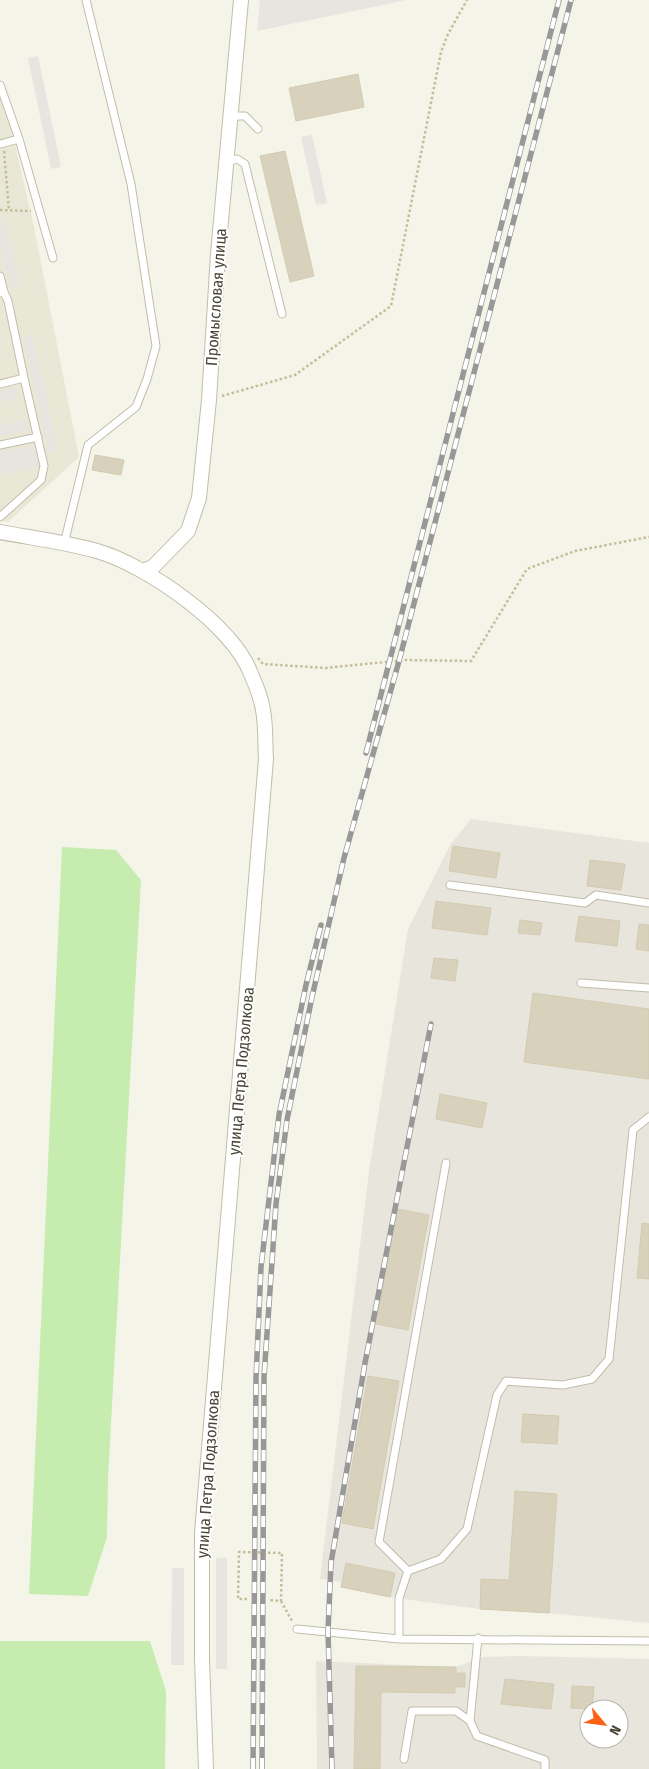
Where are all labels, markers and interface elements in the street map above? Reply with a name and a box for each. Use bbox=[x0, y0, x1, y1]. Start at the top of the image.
street label: Промысловая улица bbox=[202, 227, 230, 366]
street label: улица Петра Подзолкова bbox=[224, 986, 258, 1156]
street label: улица Петра Подзолкова bbox=[193, 1389, 223, 1559]
north arrow bbox=[579, 1699, 629, 1749]
text: N bbox=[605, 1722, 624, 1738]

